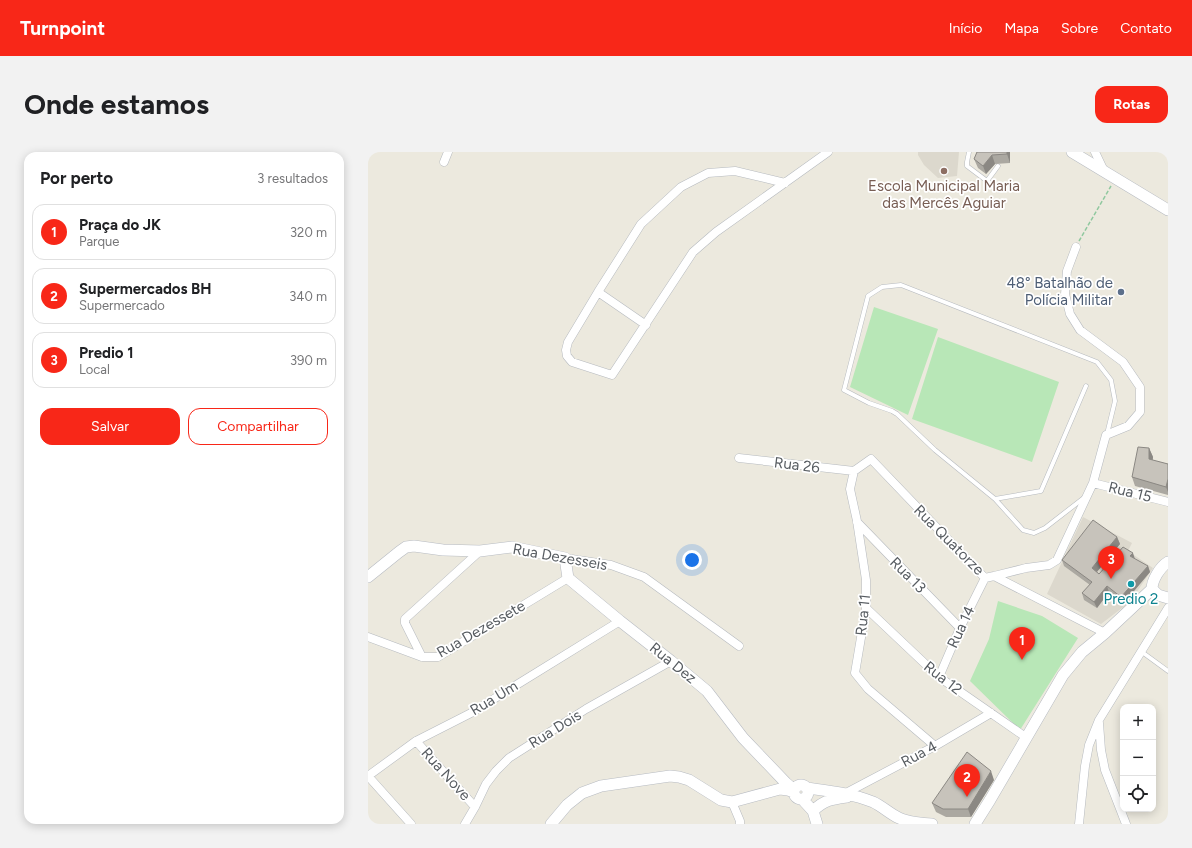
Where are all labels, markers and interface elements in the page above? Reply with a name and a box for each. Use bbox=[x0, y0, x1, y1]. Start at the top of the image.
text: Turnpoint bbox=[20, 17, 105, 40]
text: Início bbox=[949, 20, 982, 37]
text: Mapa bbox=[1004, 20, 1039, 37]
text: Sobre bbox=[1061, 20, 1098, 37]
text: Contato bbox=[1120, 20, 1172, 37]
button: Rotas bbox=[1095, 86, 1168, 123]
text: Onde estamos bbox=[24, 87, 209, 121]
marker: Escola Municipal Maria das Mercês Aguiar bbox=[939, 166, 949, 176]
text: Por perto bbox=[40, 168, 113, 188]
text: 3 resultados bbox=[257, 171, 328, 186]
place label: Escola Municipal Maria das Mercês Aguiar bbox=[868, 177, 1020, 212]
text: Praça do JK bbox=[79, 216, 161, 234]
text: 1 bbox=[51, 225, 57, 240]
text: 320 m bbox=[290, 225, 327, 240]
text: Parque bbox=[79, 234, 119, 249]
place label: 48° Batalhão de Polícia Militar bbox=[1006, 274, 1113, 309]
text: Supermercados BH bbox=[79, 280, 212, 298]
marker: 48° Batalhão de Polícia Militar bbox=[1116, 287, 1126, 297]
text: 2 bbox=[50, 289, 58, 304]
text: 340 m bbox=[289, 289, 327, 304]
text: Supermercado bbox=[79, 298, 165, 313]
text: Predio 1 bbox=[79, 344, 133, 362]
text: 3 bbox=[50, 353, 58, 368]
text: 390 m bbox=[290, 353, 327, 368]
text: Local bbox=[79, 362, 110, 377]
button: Salvar bbox=[40, 408, 180, 445]
button: Compartilhar bbox=[188, 408, 328, 445]
street label: Rua 26 bbox=[773, 453, 821, 477]
street label: Rua 15 bbox=[1107, 478, 1153, 506]
street label: Rua Quatorze bbox=[910, 501, 988, 579]
street label: Rua Dezesseis bbox=[511, 540, 609, 574]
pin: 3 bbox=[1098, 546, 1124, 579]
your location bbox=[682, 550, 702, 570]
street label: Rua 13 bbox=[886, 553, 930, 597]
marker: Predio 2 bbox=[1126, 579, 1136, 589]
place label: Predio 2 bbox=[1104, 590, 1158, 608]
street label: Rua 11 bbox=[852, 593, 874, 637]
street label: Rua Dezessete bbox=[434, 596, 528, 662]
street label: Rua 14 bbox=[943, 603, 979, 651]
pin: 1 bbox=[1009, 627, 1035, 660]
street label: Rua Dez bbox=[646, 639, 700, 687]
street label: Rua 12 bbox=[920, 657, 966, 699]
street label: Rua Um bbox=[467, 677, 521, 719]
map controls bbox=[1120, 704, 1156, 812]
button: + bbox=[1120, 704, 1156, 740]
street label: Rua Dois bbox=[525, 706, 585, 752]
street label: Rua 4 bbox=[898, 737, 940, 771]
button: − bbox=[1120, 740, 1156, 776]
street label: Rua Nove bbox=[418, 744, 474, 804]
pin: 2 bbox=[954, 764, 980, 797]
button: locate bbox=[1120, 776, 1156, 812]

